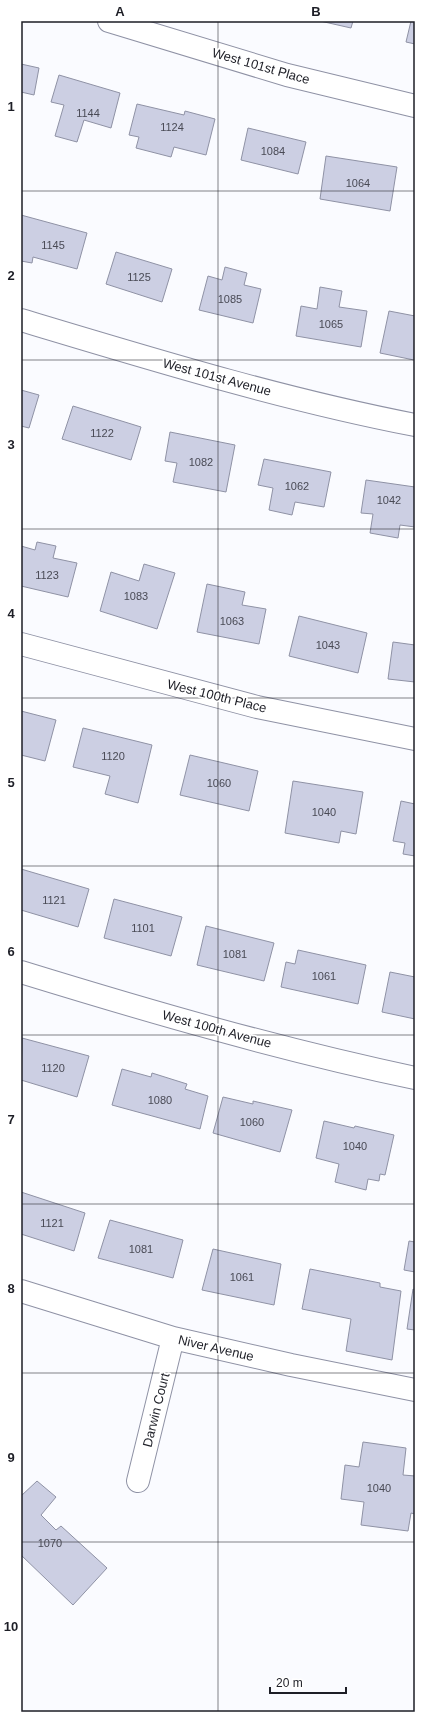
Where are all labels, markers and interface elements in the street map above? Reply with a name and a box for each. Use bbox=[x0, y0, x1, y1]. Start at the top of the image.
text: A bbox=[115, 4, 125, 19]
text: B bbox=[311, 4, 321, 19]
street label: West 101st Place bbox=[210, 45, 312, 87]
text: 1 bbox=[7, 99, 15, 114]
house number: 1144 bbox=[76, 107, 100, 119]
house number: 1124 bbox=[160, 121, 184, 133]
house number: 1084 bbox=[261, 145, 285, 157]
house number: 1064 bbox=[346, 177, 370, 189]
house number: 1145 bbox=[41, 239, 65, 251]
text: 2 bbox=[7, 268, 15, 283]
house number: 1125 bbox=[127, 271, 151, 283]
house number: 1085 bbox=[218, 293, 242, 305]
house number: 1065 bbox=[319, 318, 343, 330]
street label: West 101st Avenue bbox=[161, 355, 273, 399]
house number: 1122 bbox=[90, 427, 114, 439]
text: 3 bbox=[7, 437, 15, 452]
house number: 1082 bbox=[189, 456, 213, 468]
house number: 1062 bbox=[285, 480, 309, 492]
house number: 1042 bbox=[377, 494, 401, 506]
house number: 1123 bbox=[35, 569, 59, 581]
house number: 1083 bbox=[124, 590, 148, 602]
text: 4 bbox=[7, 606, 15, 621]
house number: 1063 bbox=[220, 615, 244, 627]
house number: 1043 bbox=[316, 639, 340, 651]
street label: West 100th Place bbox=[166, 676, 268, 716]
house number: 1120 bbox=[101, 750, 125, 762]
text: 5 bbox=[7, 775, 15, 790]
house number: 1060 bbox=[207, 777, 231, 789]
house number: 1040 bbox=[312, 806, 336, 818]
house number: 1121 bbox=[42, 894, 66, 906]
house number: 1101 bbox=[131, 922, 155, 934]
text: 6 bbox=[7, 944, 15, 959]
house number: 1081 bbox=[223, 948, 247, 960]
house number: 1061 bbox=[312, 970, 336, 982]
street label: West 100th Avenue bbox=[161, 1007, 273, 1051]
house number: 1120 bbox=[41, 1062, 65, 1074]
house number: 1080 bbox=[148, 1094, 172, 1106]
text: 7 bbox=[7, 1112, 15, 1127]
house number: 1060 bbox=[240, 1116, 264, 1128]
house number: 1040 bbox=[343, 1140, 367, 1152]
house number: 1121 bbox=[40, 1217, 64, 1229]
house number: 1081 bbox=[129, 1243, 153, 1255]
house number: 1061 bbox=[230, 1271, 254, 1283]
text: 8 bbox=[7, 1281, 15, 1296]
street label: Niver Avenue bbox=[177, 1332, 255, 1364]
street label: Darwin Court bbox=[140, 1371, 173, 1449]
text: 9 bbox=[7, 1450, 15, 1465]
house number: 1040 bbox=[367, 1482, 391, 1494]
house number: 1070 bbox=[38, 1537, 62, 1549]
text: 10 bbox=[4, 1619, 18, 1634]
scale bar bbox=[270, 1669, 346, 1695]
text: 20 m bbox=[276, 1676, 303, 1690]

